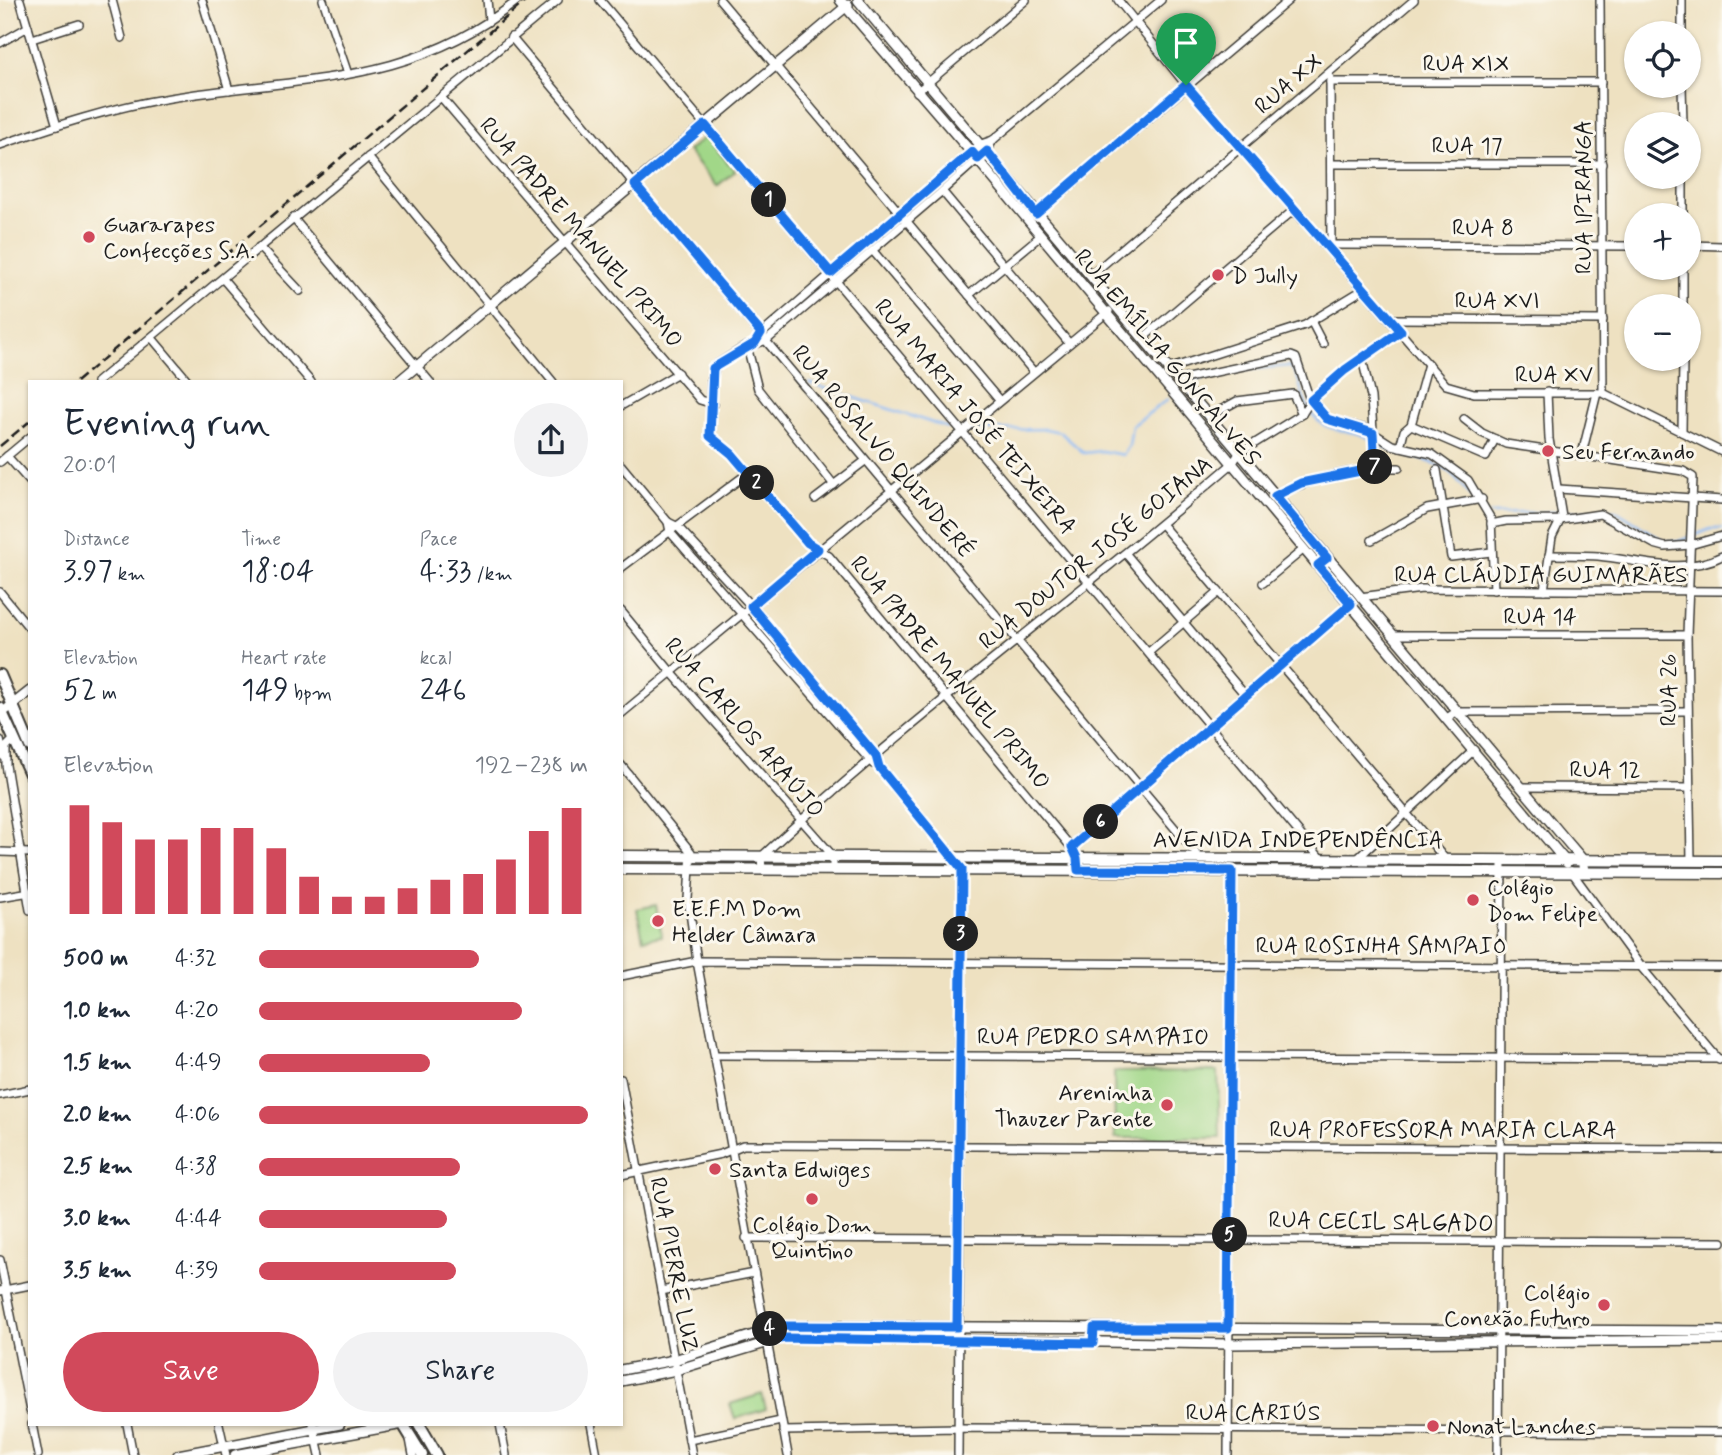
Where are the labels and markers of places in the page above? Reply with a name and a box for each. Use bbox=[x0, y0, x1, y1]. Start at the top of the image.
pin bbox=[1156, 13, 1216, 85]
pin: 1 bbox=[752, 182, 786, 218]
place label: Guararapes Confecções S.A. bbox=[103, 211, 255, 267]
marker: Guararapes Confecções S.A. bbox=[81, 229, 97, 245]
place label: D Jully bbox=[1232, 262, 1298, 292]
marker: D Jully bbox=[1210, 267, 1226, 283]
place label: Seu Fernando bbox=[1562, 438, 1695, 468]
marker: Seu Fernando bbox=[1540, 443, 1556, 459]
pin: 7 bbox=[1358, 449, 1392, 484]
pin: 2 bbox=[740, 466, 774, 500]
pin: 6 bbox=[1084, 804, 1118, 840]
place label: Colégio Dom Felipe bbox=[1487, 874, 1598, 930]
marker: Colégio Dom Felipe bbox=[1465, 892, 1481, 908]
place label: E.E.F.M Dom Helder Câmara bbox=[672, 895, 816, 951]
marker: E.E.F.M Dom Helder Câmara bbox=[650, 913, 666, 929]
pin: 3 bbox=[944, 916, 978, 951]
place label: Areninha Thauzer Parente bbox=[995, 1079, 1153, 1135]
marker: Areninha Thauzer Parente bbox=[1159, 1097, 1175, 1113]
place label: Santa Edwiges bbox=[729, 1156, 870, 1188]
marker: Santa Edwiges bbox=[707, 1161, 723, 1177]
marker: Colégio Dom Quintino bbox=[804, 1191, 820, 1207]
place label: Colégio Dom Quintino bbox=[752, 1211, 872, 1267]
pin: 5 bbox=[1212, 1218, 1248, 1252]
place label: Colégio Conexão Futuro bbox=[1444, 1279, 1590, 1335]
marker: Colégio Conexão Futuro bbox=[1596, 1297, 1612, 1313]
pin: 4 bbox=[752, 1312, 788, 1346]
place label: Nonat Lanches bbox=[1447, 1413, 1596, 1443]
marker: Nonat Lanches bbox=[1425, 1418, 1441, 1434]

